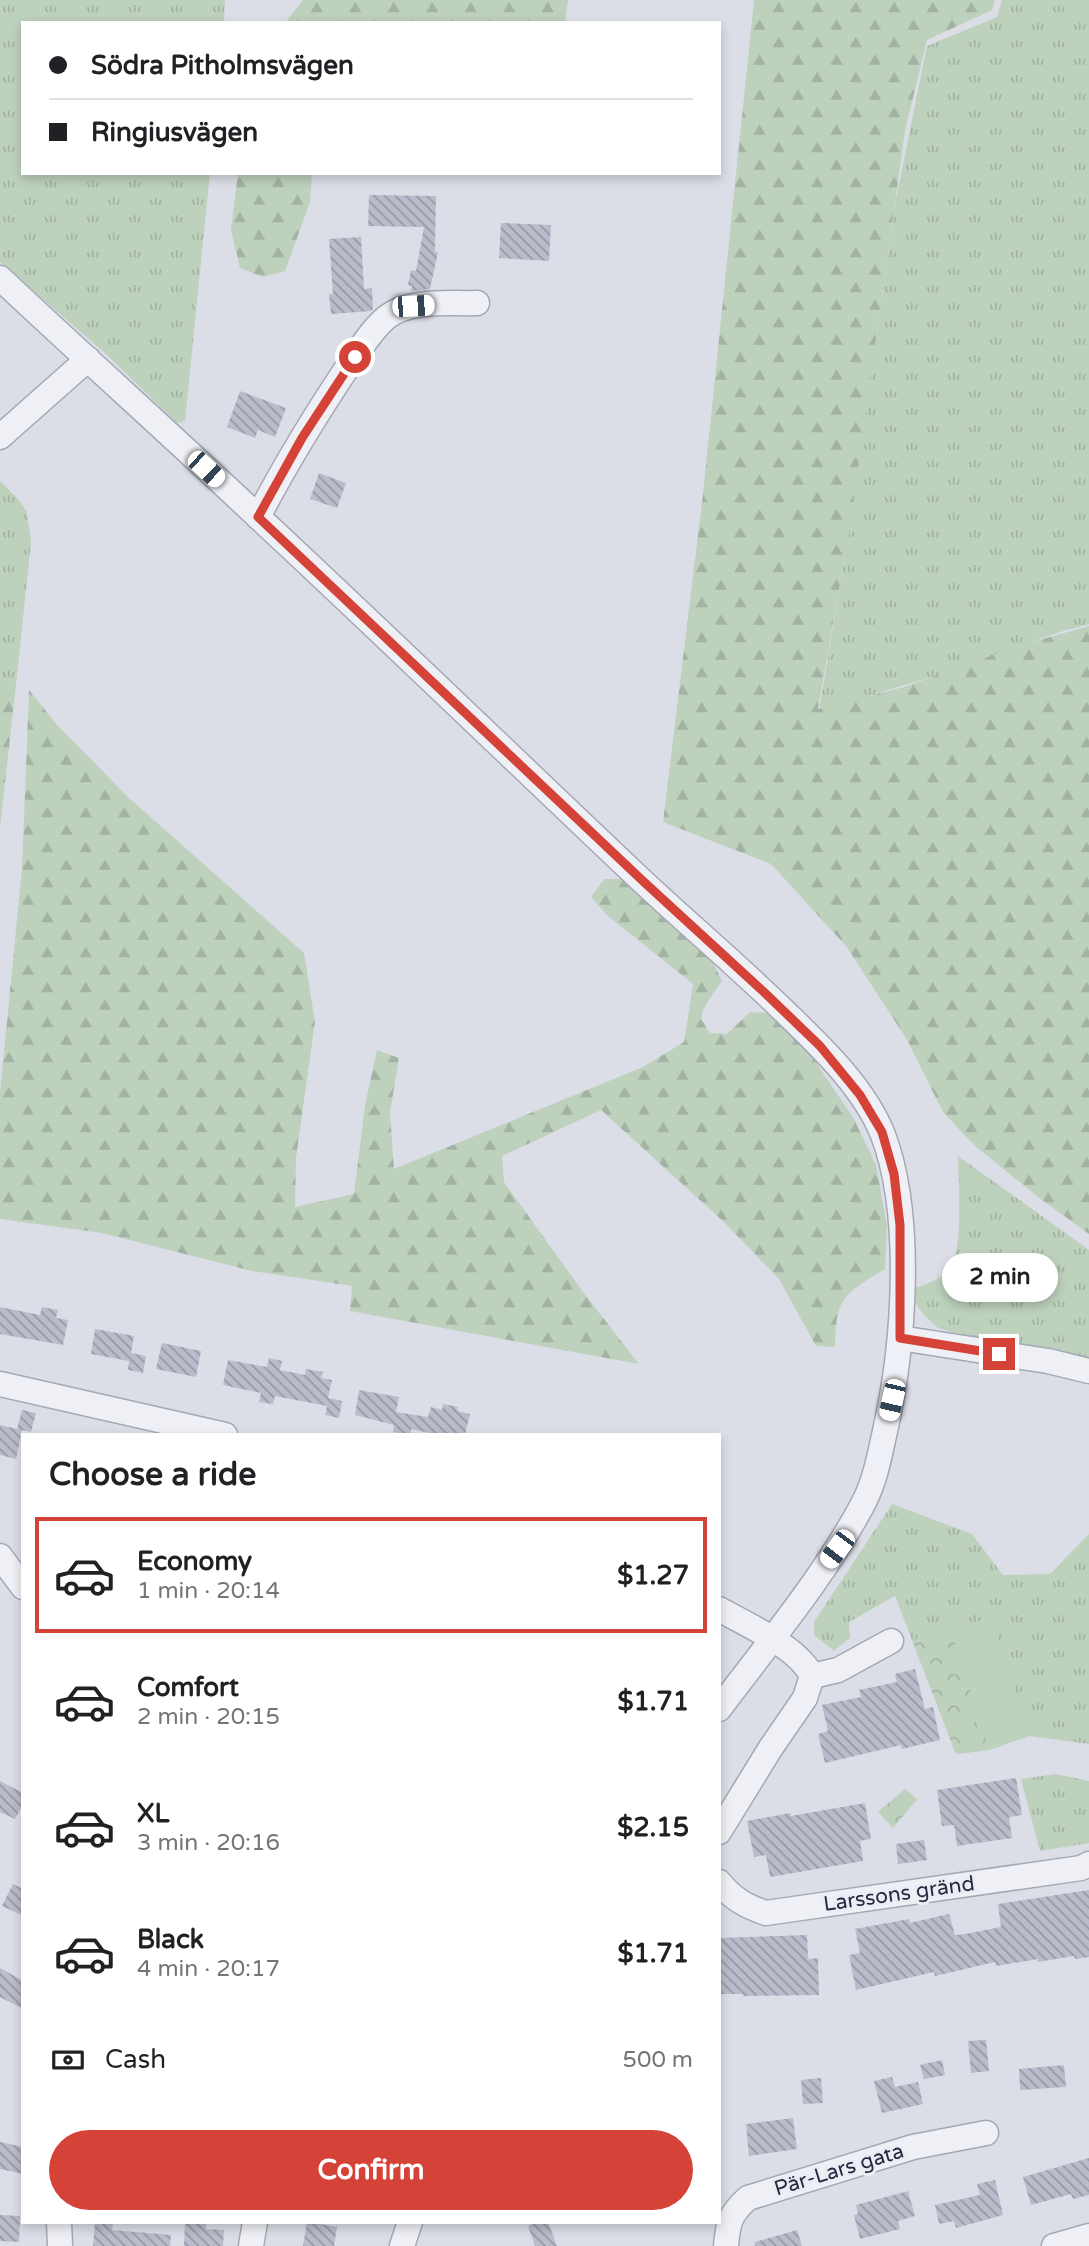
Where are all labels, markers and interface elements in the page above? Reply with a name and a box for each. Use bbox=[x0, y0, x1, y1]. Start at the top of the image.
text: Södra Pitholmsvägen bbox=[91, 50, 354, 81]
text: Ringiusvägen bbox=[91, 117, 258, 148]
car bbox=[392, 294, 435, 318]
route start bbox=[339, 341, 371, 373]
car bbox=[184, 447, 229, 491]
callout: 2 min bbox=[941, 1252, 1057, 1302]
text: 2 min bbox=[969, 1263, 1031, 1291]
route end bbox=[983, 1338, 1015, 1370]
car bbox=[878, 1377, 907, 1423]
text: Choose a ride bbox=[49, 1456, 256, 1494]
car bbox=[816, 1526, 859, 1572]
icon: car bbox=[53, 1544, 116, 1607]
text: Economy bbox=[137, 1546, 252, 1577]
text: $1.27 bbox=[617, 1560, 689, 1591]
text: 1 min · 20:14 bbox=[137, 1577, 280, 1605]
icon: car bbox=[53, 1670, 116, 1733]
text: Comfort bbox=[137, 1672, 239, 1703]
text: $1.71 bbox=[617, 1686, 689, 1717]
text: 2 min · 20:15 bbox=[137, 1703, 280, 1731]
icon: car bbox=[53, 1796, 116, 1859]
text: XL bbox=[137, 1798, 169, 1829]
text: $2.15 bbox=[617, 1812, 689, 1843]
text: 3 min · 20:16 bbox=[137, 1829, 280, 1857]
street label: Larssons gränd bbox=[822, 1871, 976, 1917]
icon: car bbox=[53, 1922, 116, 1985]
text: Black bbox=[137, 1924, 204, 1955]
text: $1.71 bbox=[617, 1938, 689, 1969]
text: 4 min · 20:17 bbox=[137, 1955, 280, 1983]
icon: cash bbox=[49, 2041, 87, 2079]
text: Cash bbox=[105, 2044, 166, 2075]
text: 500 m bbox=[623, 2046, 693, 2074]
button: Confirm bbox=[49, 2130, 693, 2210]
street label: Pär-Lars gata bbox=[771, 2138, 907, 2202]

